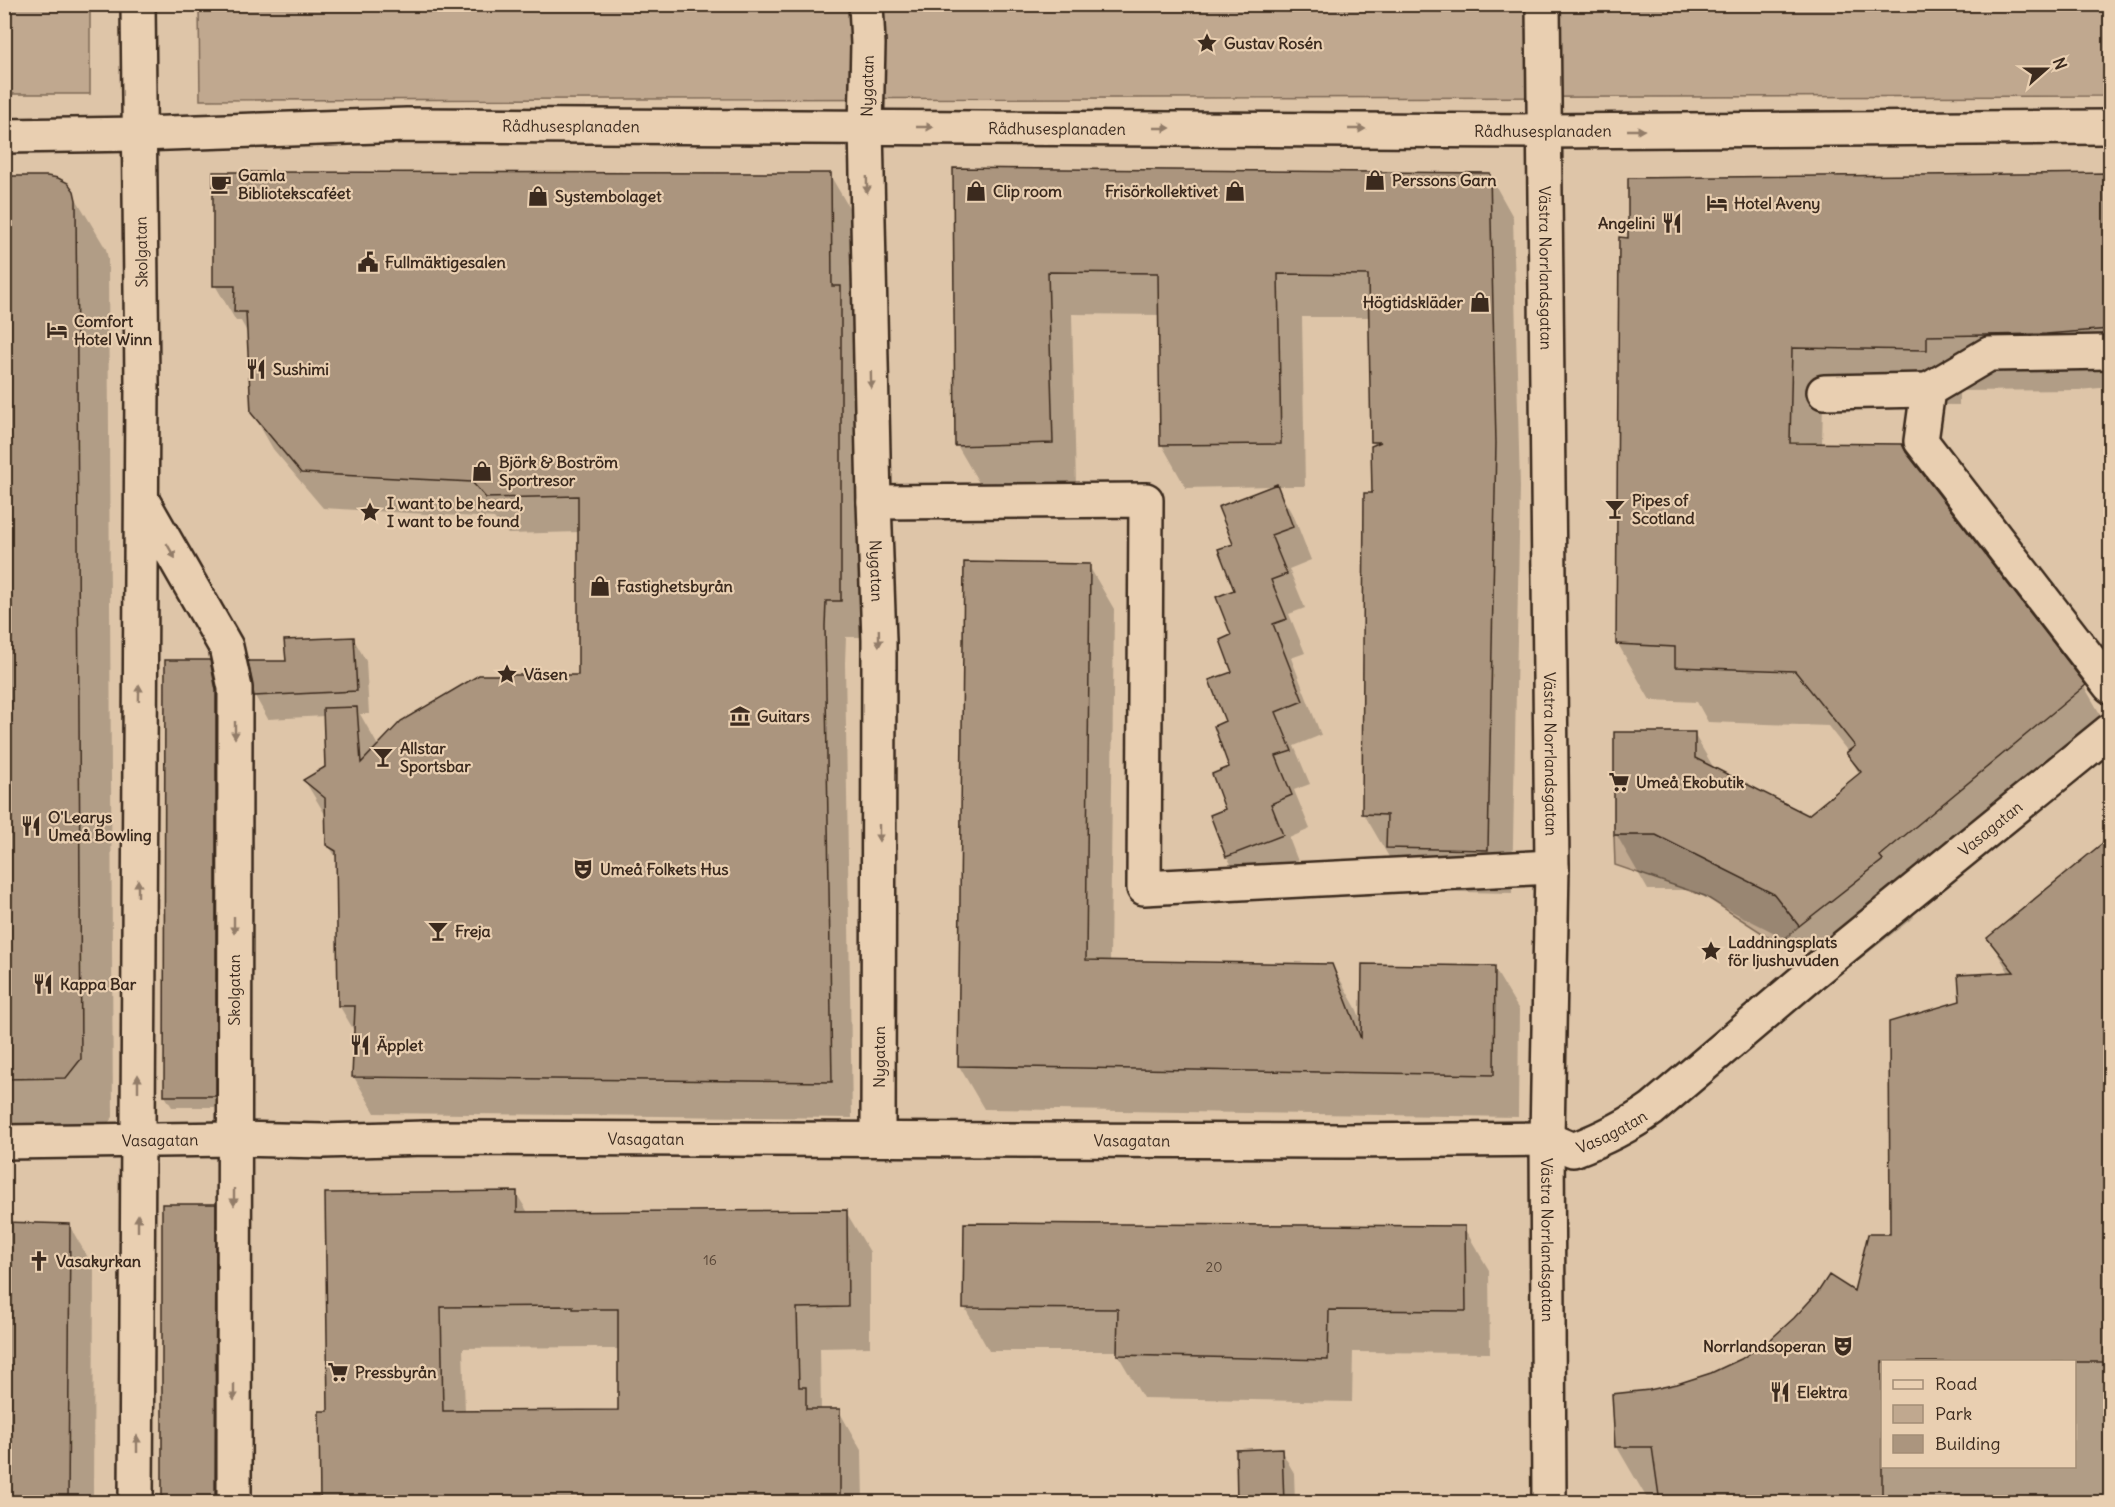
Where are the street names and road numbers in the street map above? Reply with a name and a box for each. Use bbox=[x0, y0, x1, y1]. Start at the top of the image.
street label: Nygatan bbox=[856, 55, 878, 117]
street label: Rådhusesplanaden bbox=[502, 116, 640, 136]
street label: Rådhusesplanaden bbox=[988, 118, 1126, 139]
street label: Rådhusesplanaden bbox=[1474, 121, 1612, 141]
street label: Västra Norrlandsgatan bbox=[1535, 186, 1557, 350]
street label: Skolgatan bbox=[130, 216, 152, 288]
street label: Nygatan bbox=[865, 539, 888, 602]
street label: Västra Norrlandsgatan bbox=[1540, 672, 1562, 836]
street label: Vasagatan bbox=[1954, 796, 2026, 860]
street label: Skolgatan bbox=[224, 954, 244, 1026]
street label: Nygatan bbox=[869, 1026, 889, 1088]
street label: Vasagatan bbox=[1573, 1105, 1651, 1158]
street label: Vasagatan bbox=[121, 1129, 198, 1150]
street label: Vasagatan bbox=[608, 1129, 684, 1149]
street label: Vasagatan bbox=[1094, 1130, 1170, 1150]
street label: Västra Norrlandsgatan bbox=[1537, 1158, 1558, 1322]

